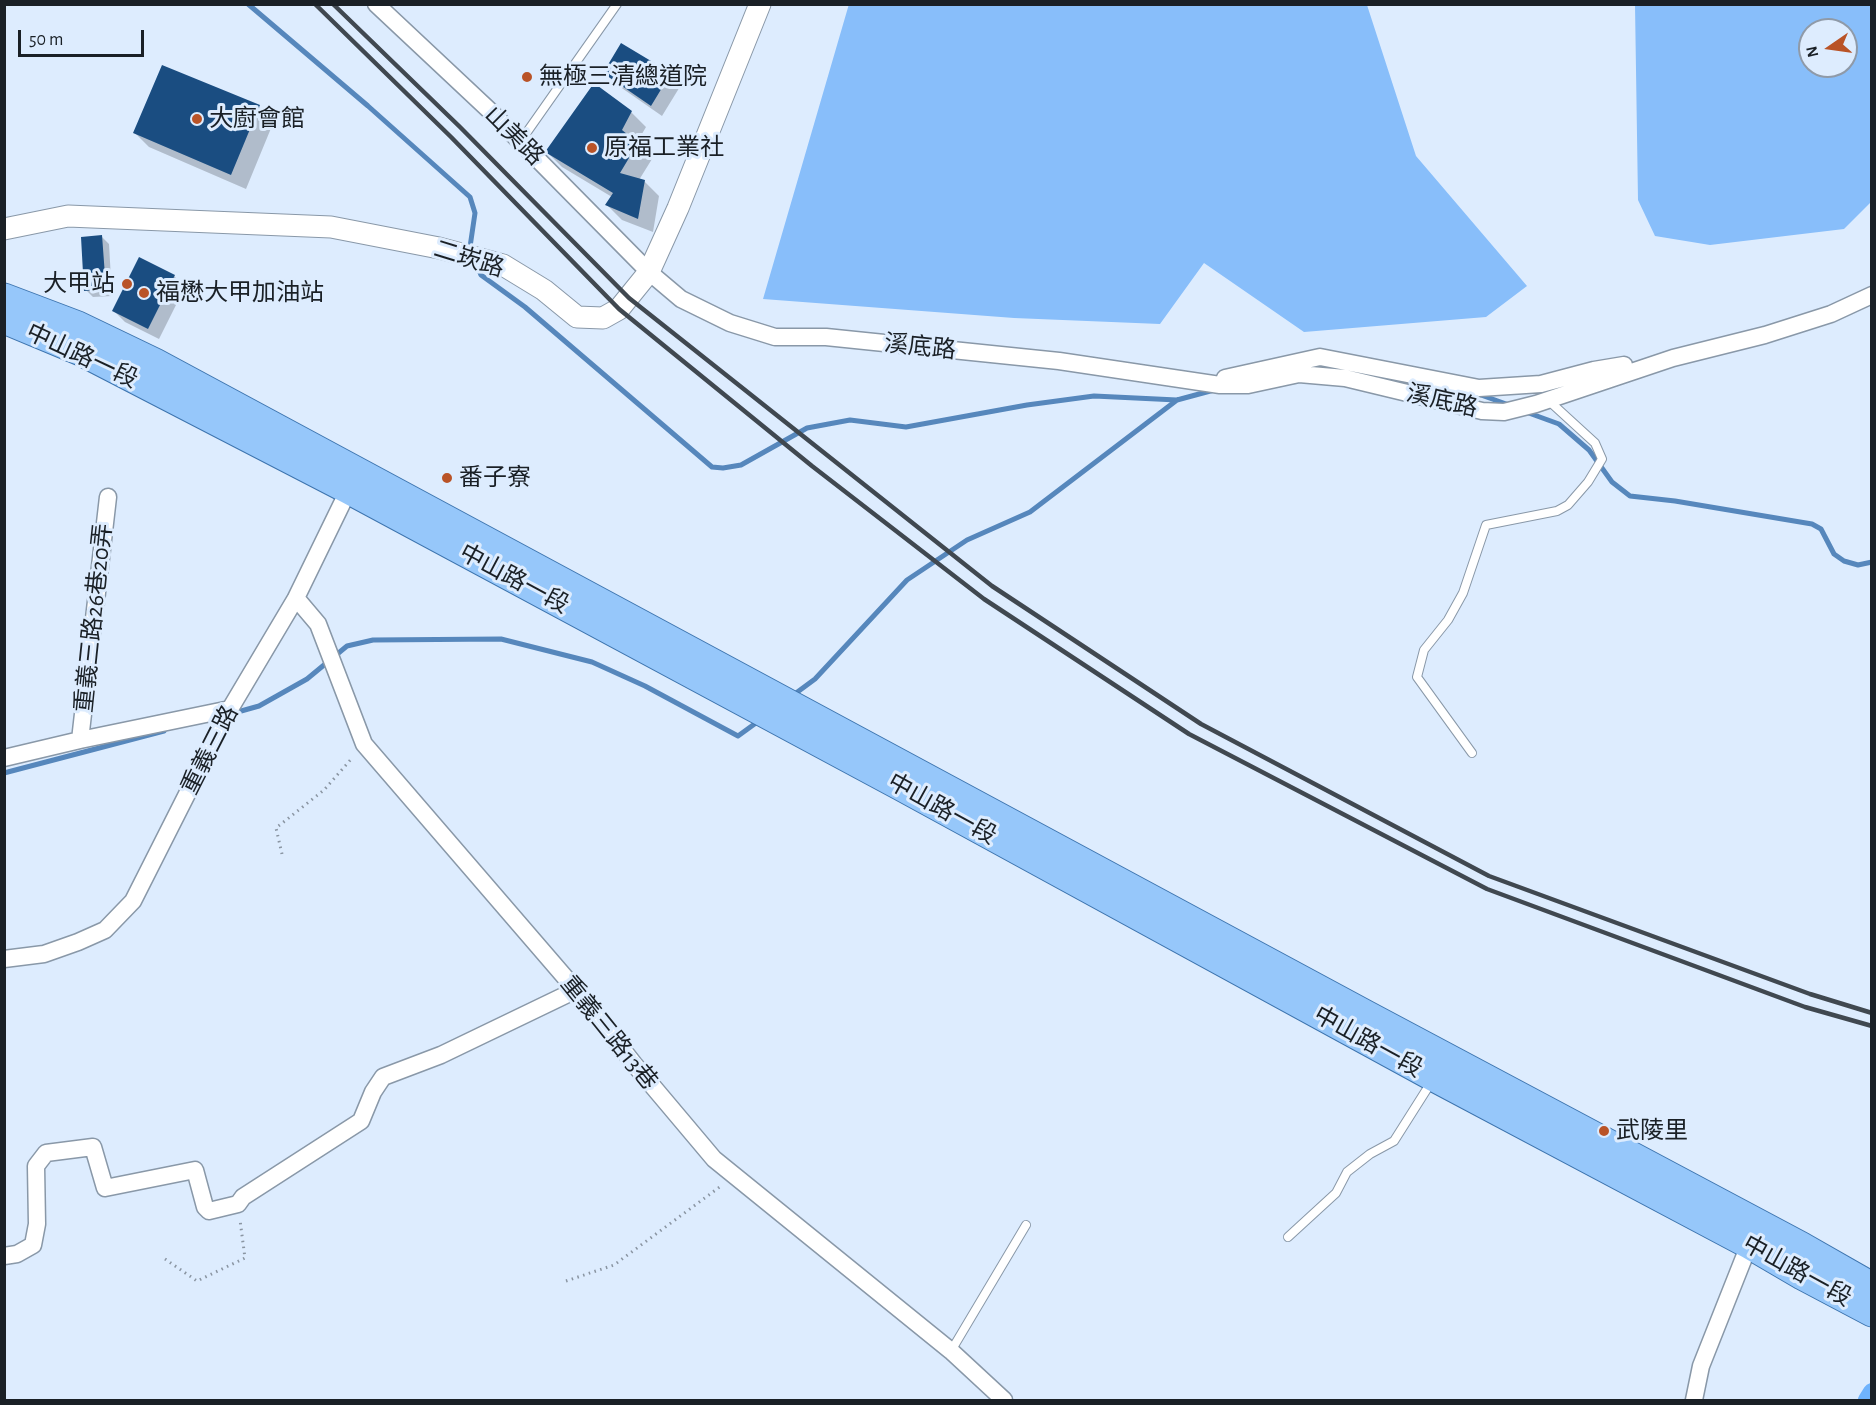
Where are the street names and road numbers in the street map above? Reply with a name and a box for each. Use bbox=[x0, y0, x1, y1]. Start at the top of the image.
street label: 山美路 bbox=[478, 100, 550, 172]
street label: 二崁路 bbox=[430, 235, 508, 283]
street label: 中山路一段 bbox=[22, 318, 142, 394]
street label: 溪底路 bbox=[883, 329, 957, 365]
street label: 溪底路 bbox=[1404, 379, 1480, 423]
street label: 重義三路26巷20弄 bbox=[70, 522, 118, 714]
street label: 中山路一段 bbox=[454, 538, 574, 620]
street label: 重義三路 bbox=[175, 701, 245, 799]
street label: 中山路一段 bbox=[883, 767, 1001, 851]
street label: 重義三路13巷 bbox=[554, 970, 664, 1096]
street label: 中山路一段 bbox=[1309, 1000, 1427, 1084]
street label: 中山路一段 bbox=[1738, 1229, 1856, 1313]

